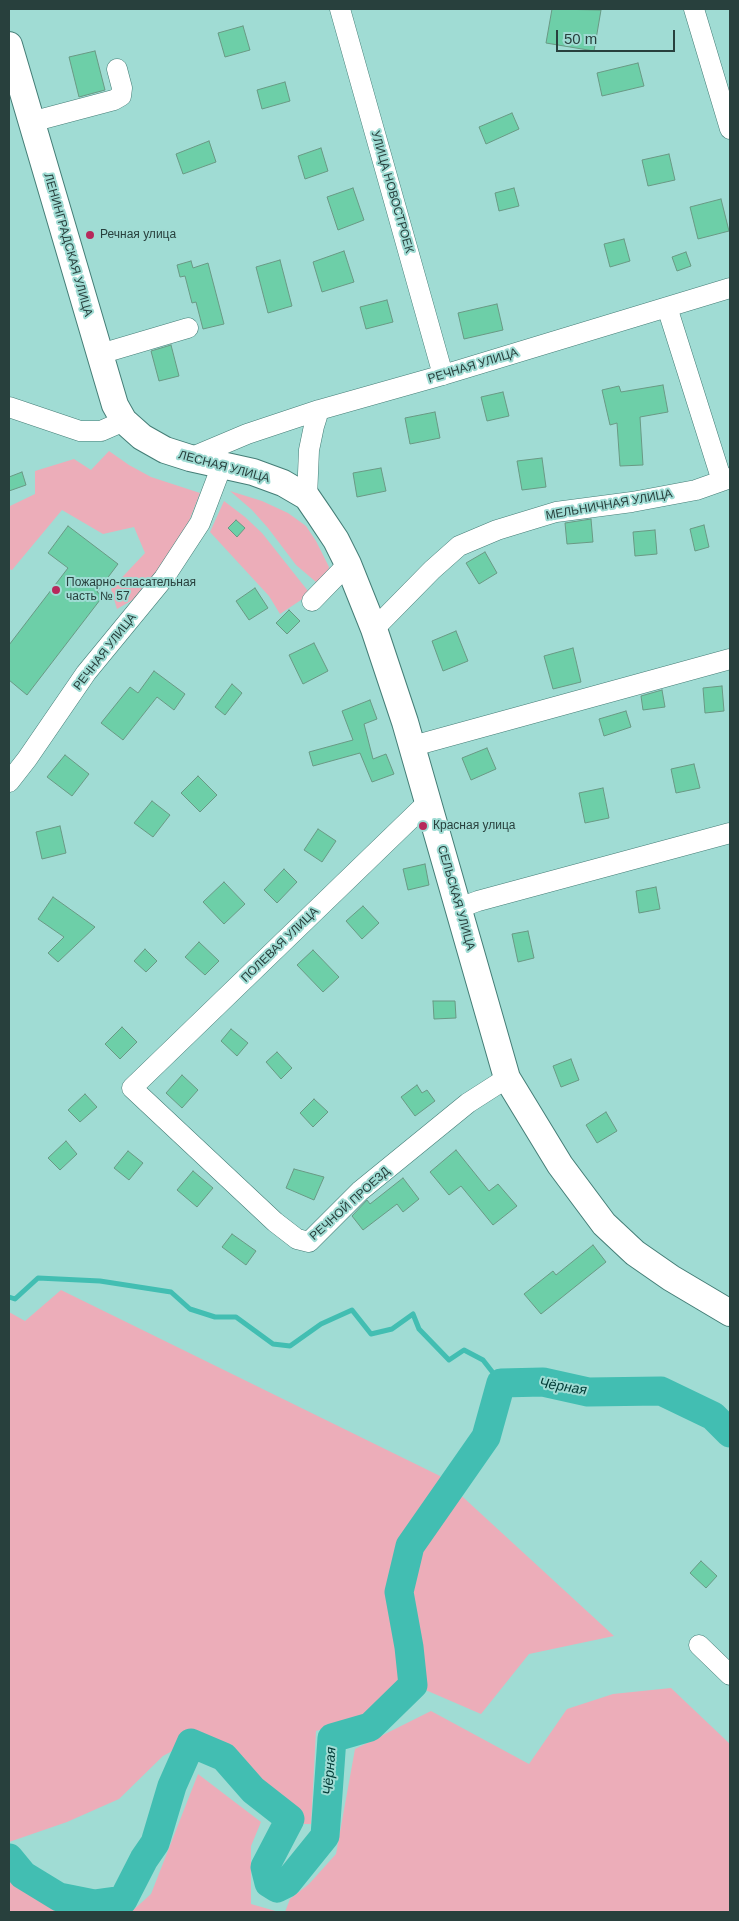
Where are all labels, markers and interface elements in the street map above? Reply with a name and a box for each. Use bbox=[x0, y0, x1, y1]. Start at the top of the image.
scale bar bbox=[559, 20, 678, 52]
text: 50 m bbox=[564, 30, 597, 47]
street label: УЛИЦА НОВОСТРОЕК bbox=[368, 129, 416, 255]
street label: ЛЕНИНГРАДСКАЯ УЛИЦА bbox=[41, 172, 95, 318]
place label: Речная улица bbox=[100, 228, 176, 242]
marker: Речная улица bbox=[84, 229, 96, 241]
street label: РЕЧНАЯ УЛИЦА bbox=[426, 345, 520, 387]
street label: ЛЕСНАЯ УЛИЦА bbox=[177, 448, 271, 486]
street label: МЕЛЬНИЧНАЯ УЛИЦА bbox=[545, 487, 673, 523]
place label: Пожарно-спасательная часть № 57 bbox=[66, 576, 196, 604]
marker: Пожарно-спасательная часть № 57 bbox=[50, 584, 62, 596]
street label: РЕЧНАЯ УЛИЦА bbox=[71, 611, 139, 693]
place label: Красная улица bbox=[433, 819, 515, 833]
marker: Красная улица bbox=[417, 820, 429, 832]
street label: СЕЛЬСКАЯ УЛИЦА bbox=[434, 844, 478, 952]
street label: ПОЛЕВАЯ УЛИЦА bbox=[238, 904, 322, 986]
street label: РЕЧНОЙ ПРОЕЗД bbox=[307, 1164, 393, 1244]
water label: Чёрная bbox=[538, 1375, 588, 1399]
water label: Чёрная bbox=[320, 1746, 340, 1796]

